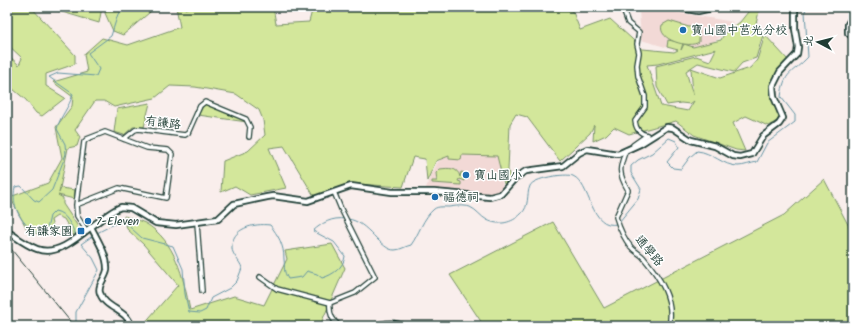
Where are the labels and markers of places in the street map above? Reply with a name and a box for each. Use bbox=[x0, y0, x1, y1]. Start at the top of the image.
place label: 寶山國中莒光分校 bbox=[691, 21, 787, 40]
marker: 寶山國中莒光分校 bbox=[678, 25, 688, 35]
place label: 寶山國小 bbox=[474, 166, 522, 185]
marker: 寶山國小 bbox=[461, 170, 471, 180]
place label: 福德祠 bbox=[443, 188, 479, 207]
marker: 福德祠 bbox=[430, 192, 440, 202]
place label: 7-Eleven bbox=[96, 212, 139, 231]
marker: 7-Eleven bbox=[83, 216, 93, 226]
place label: 有謙家園 bbox=[25, 222, 73, 241]
marker: 有謙家園 bbox=[76, 226, 86, 236]

